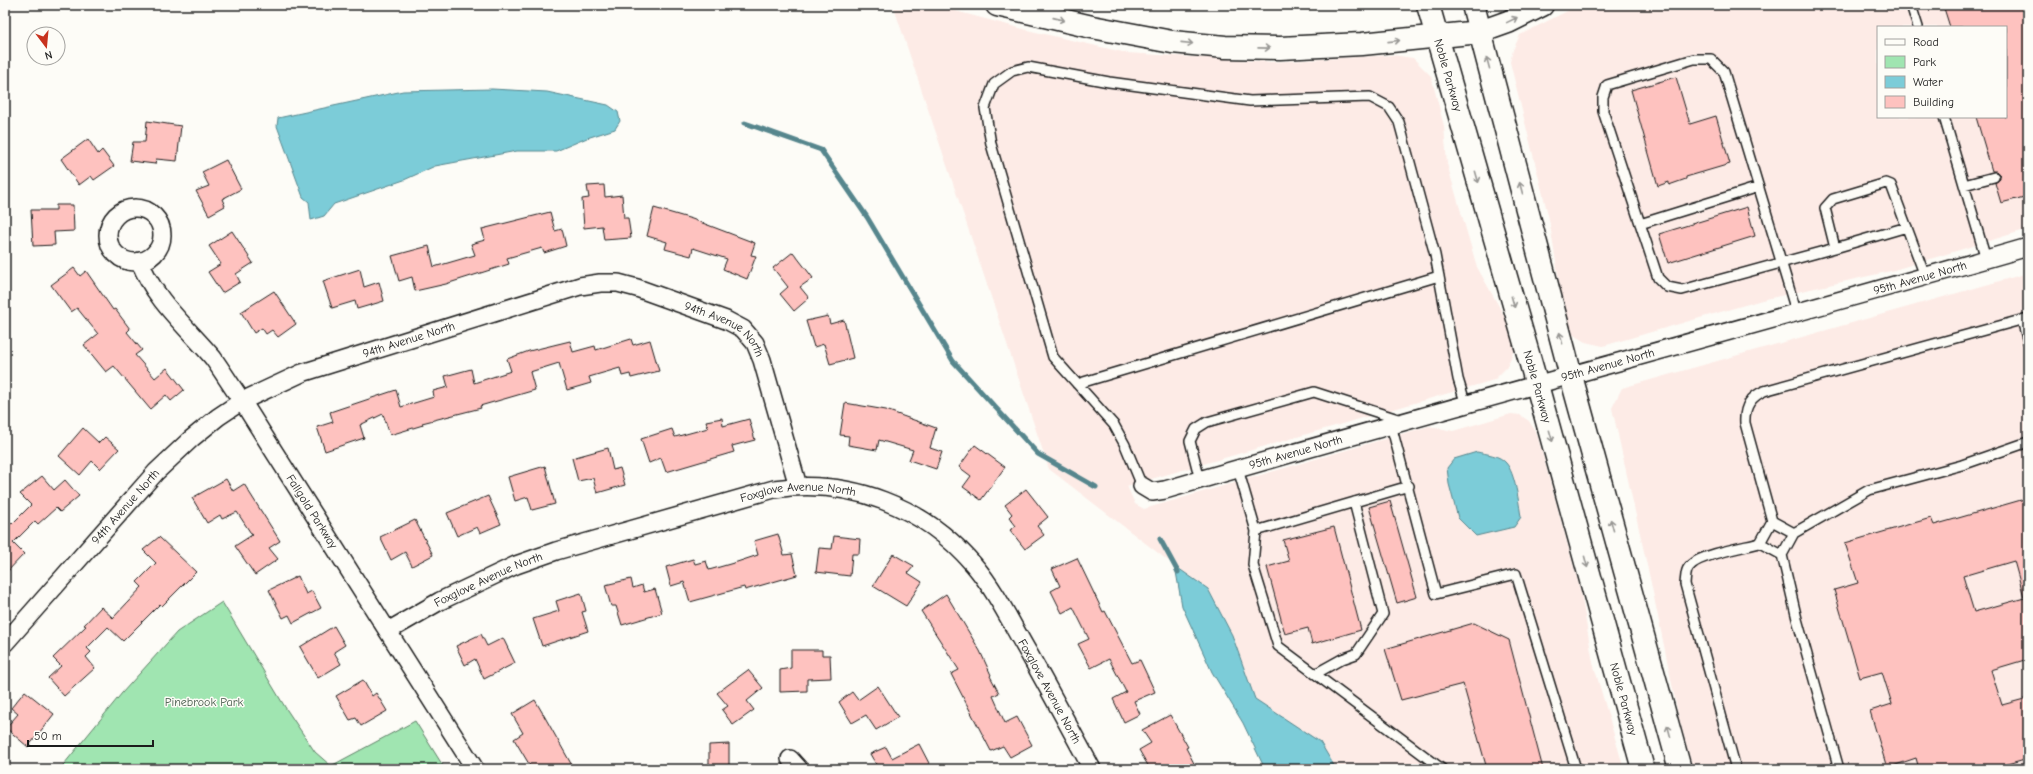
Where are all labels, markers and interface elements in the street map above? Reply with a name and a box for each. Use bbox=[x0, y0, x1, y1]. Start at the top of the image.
one-way arrow bbox=[1053, 16, 1066, 24]
one-way arrow bbox=[1505, 16, 1517, 23]
north arrow bbox=[26, 26, 66, 66]
legend bbox=[1877, 26, 2007, 118]
text: Road bbox=[1913, 35, 1939, 49]
one-way arrow bbox=[1387, 37, 1400, 45]
street label: Noble Parkway bbox=[1431, 37, 1465, 114]
one-way arrow bbox=[1180, 40, 1193, 47]
one-way arrow bbox=[1257, 44, 1270, 52]
text: N bbox=[43, 48, 54, 62]
text: Park bbox=[1913, 55, 1936, 69]
one-way arrow bbox=[1484, 56, 1491, 69]
text: Water bbox=[1913, 75, 1943, 89]
text: Building bbox=[1913, 95, 1954, 109]
one-way arrow bbox=[1474, 170, 1481, 183]
one-way arrow bbox=[1517, 182, 1525, 195]
street label: 95th Avenue North bbox=[1872, 258, 1968, 298]
one-way arrow bbox=[1510, 295, 1517, 308]
street label: 94th Avenue North bbox=[683, 299, 767, 359]
street label: 94th Avenue North bbox=[361, 319, 456, 361]
one-way arrow bbox=[1557, 332, 1564, 345]
street label: 95th Avenue North bbox=[1560, 345, 1656, 384]
street label: Noble Parkway bbox=[1520, 349, 1554, 425]
one-way arrow bbox=[1548, 430, 1555, 443]
street label: 95th Avenue North bbox=[1248, 432, 1344, 472]
street label: 94th Avenue North bbox=[89, 466, 162, 547]
street label: Fallgold Parkway bbox=[283, 472, 341, 552]
street label: Foxglove Avenue North bbox=[739, 480, 857, 505]
one-way arrow bbox=[1608, 519, 1615, 532]
street label: Foxglove Avenue North bbox=[432, 549, 544, 610]
one-way arrow bbox=[1583, 555, 1590, 568]
street label: Foxglove Avenue North bbox=[1015, 637, 1084, 746]
street label: Noble Parkway bbox=[1607, 661, 1641, 738]
park label: Pinebrook Park bbox=[165, 695, 243, 709]
scale bar bbox=[28, 722, 153, 748]
one-way arrow bbox=[1665, 725, 1673, 738]
text: 50 m bbox=[34, 729, 62, 743]

